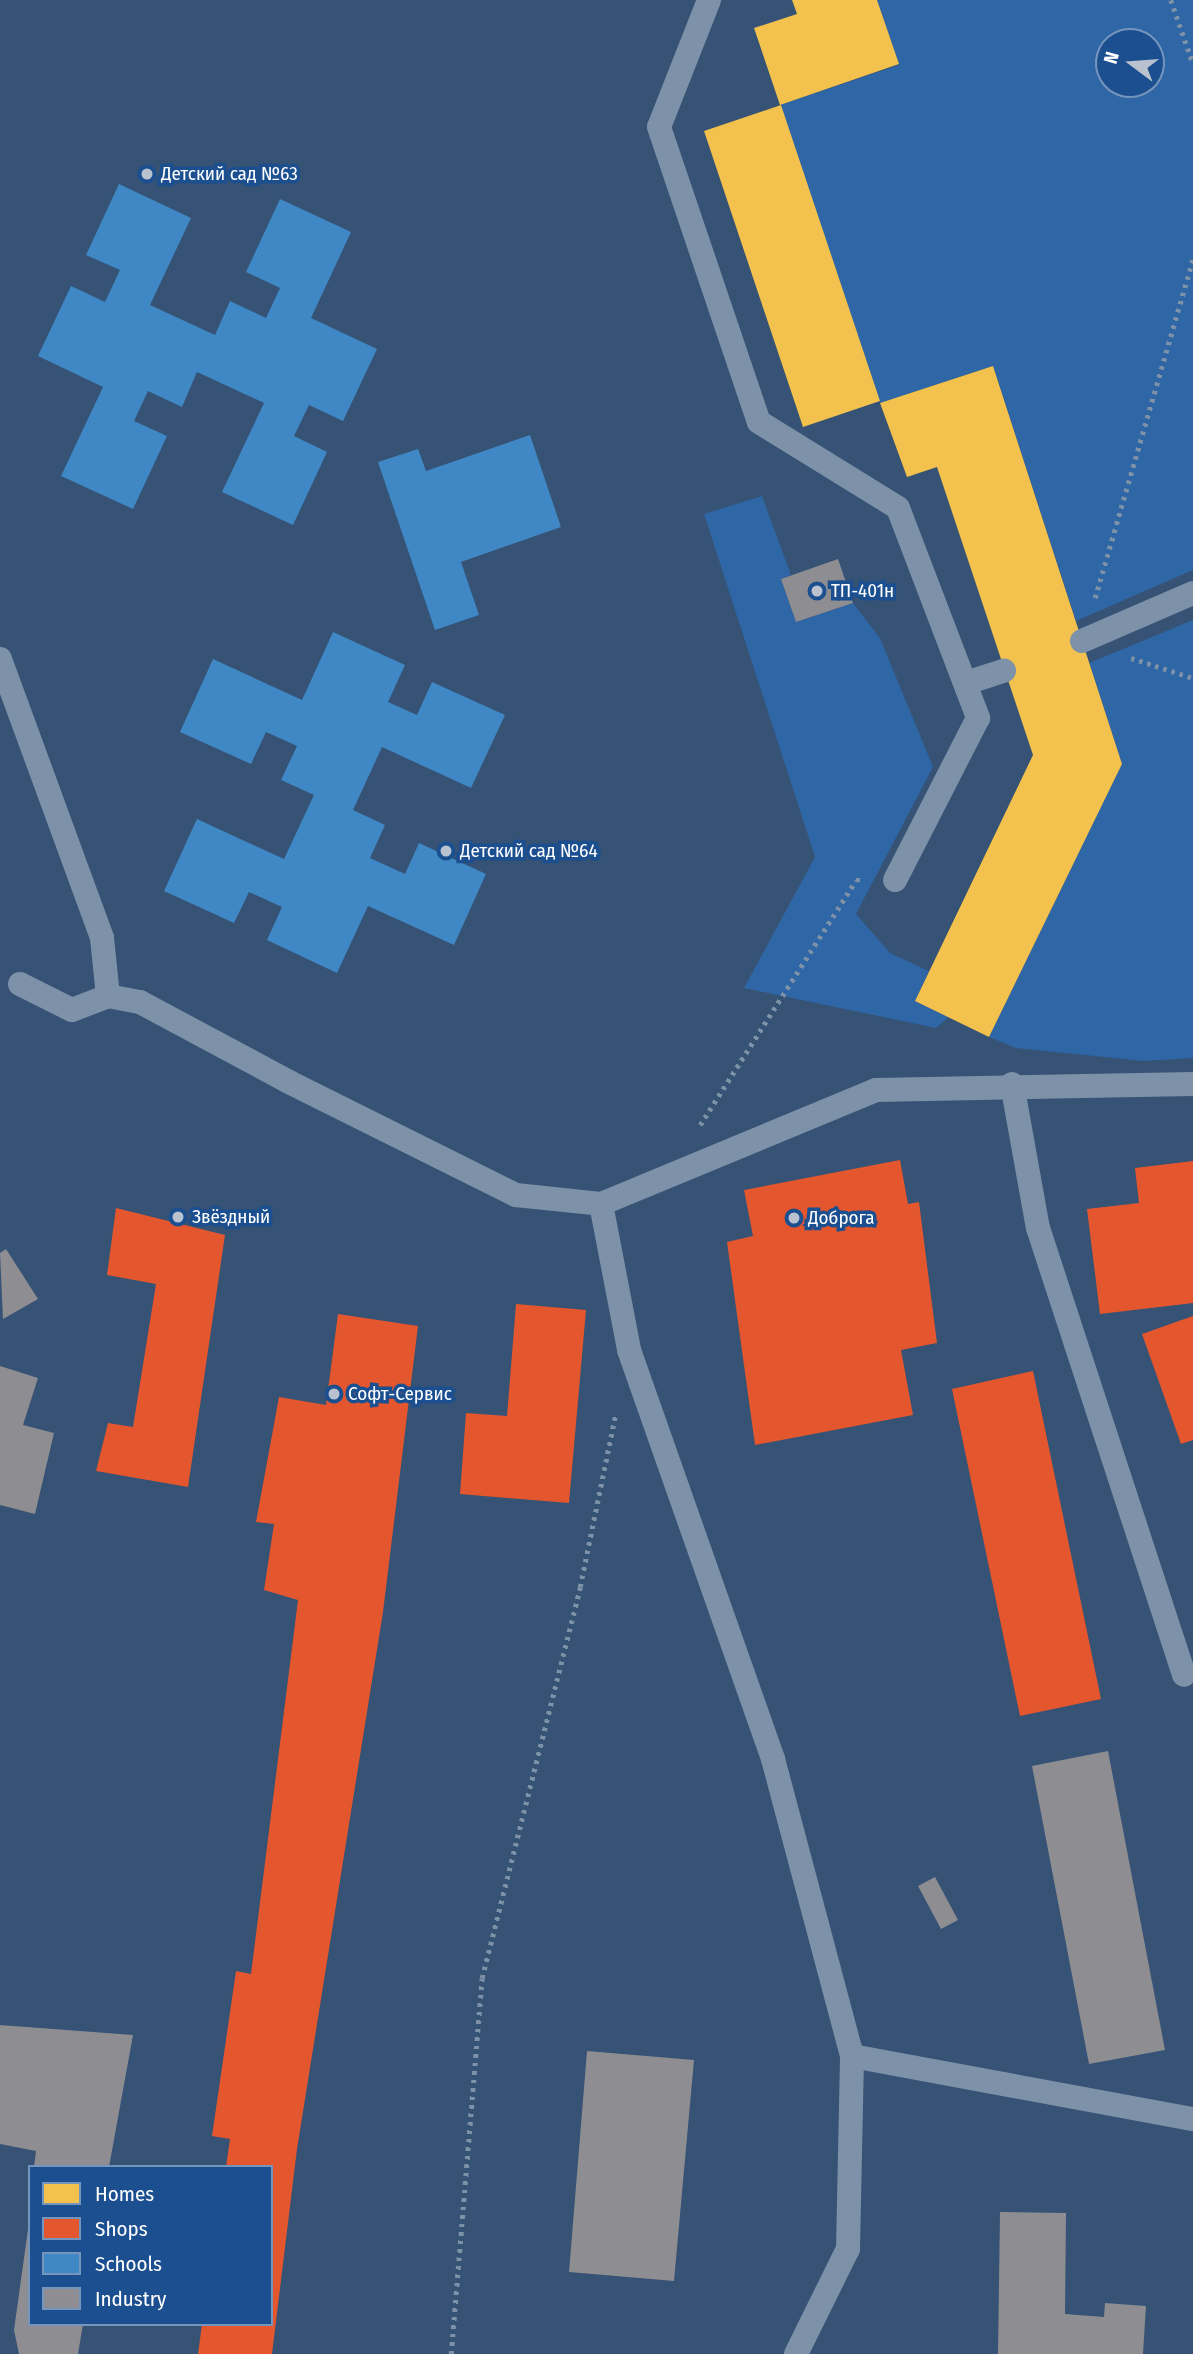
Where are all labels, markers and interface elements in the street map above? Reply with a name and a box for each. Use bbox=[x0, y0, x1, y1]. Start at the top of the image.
north arrow bbox=[1095, 28, 1165, 98]
text: N bbox=[1099, 49, 1124, 66]
place label: Детский сад №63 bbox=[161, 163, 298, 185]
marker: Детский сад №63 bbox=[139, 166, 155, 182]
place label: ТП-401н bbox=[831, 580, 894, 602]
marker: ТП-401н bbox=[809, 583, 825, 599]
place label: Детский сад №64 bbox=[460, 840, 598, 862]
marker: Детский сад №64 bbox=[438, 843, 454, 859]
place label: Звёздный bbox=[192, 1206, 270, 1228]
place label: Доброга bbox=[808, 1207, 874, 1229]
marker: Звёздный bbox=[170, 1209, 186, 1225]
marker: Доброга bbox=[786, 1210, 802, 1226]
place label: Софт-Сервис bbox=[348, 1383, 452, 1405]
marker: Софт-Сервис bbox=[326, 1386, 342, 1402]
legend bbox=[28, 2165, 273, 2326]
text: Homes bbox=[95, 2181, 154, 2207]
text: Shops bbox=[95, 2216, 148, 2242]
text: Schools bbox=[95, 2251, 162, 2277]
text: Industry bbox=[95, 2286, 166, 2312]

